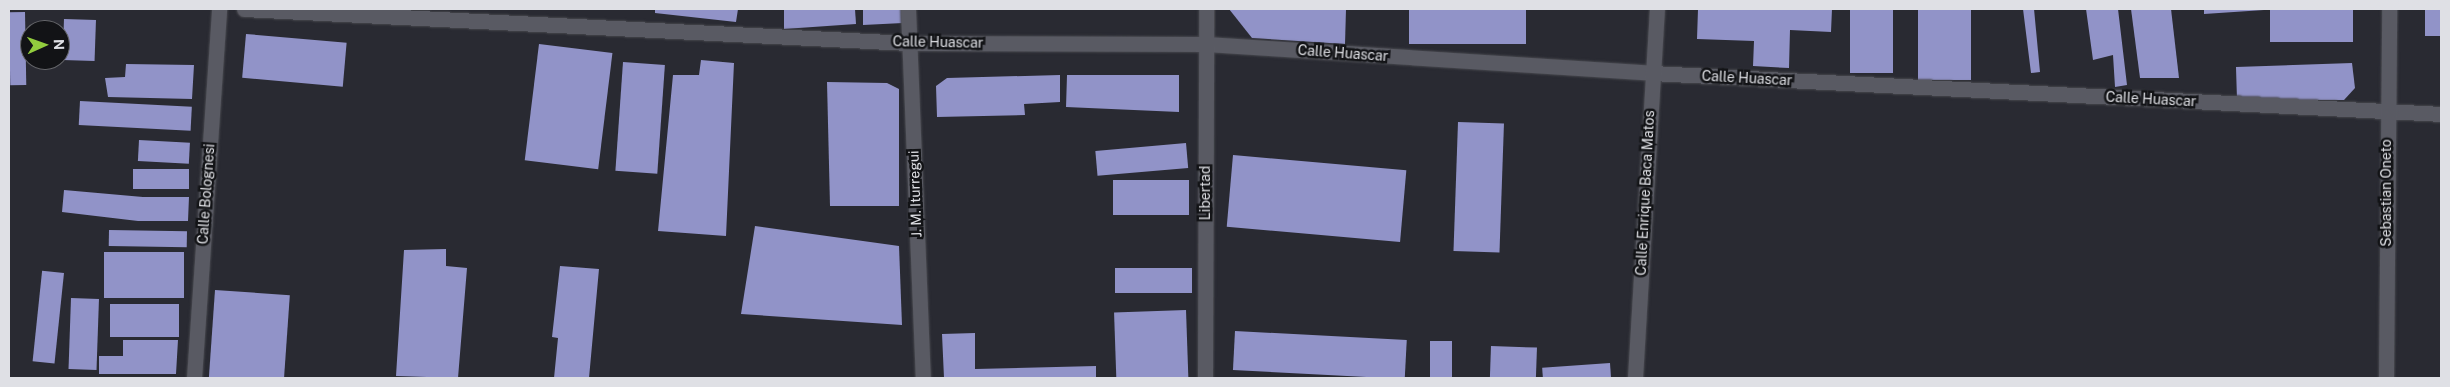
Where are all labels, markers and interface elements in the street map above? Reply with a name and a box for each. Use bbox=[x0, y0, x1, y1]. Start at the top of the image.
north arrow bbox=[20, 20, 70, 70]
street label: Calle Huascar bbox=[892, 33, 984, 51]
text: N bbox=[51, 39, 67, 50]
street label: Calle Huascar bbox=[1297, 41, 1389, 65]
street label: Calle Huascar bbox=[1701, 67, 1793, 89]
street label: Calle Huascar bbox=[2105, 88, 2197, 110]
street label: Calle Enrique Baca Matos bbox=[1632, 110, 1658, 276]
street label: Sebastian Oneto bbox=[2378, 139, 2394, 247]
street label: Calle Bolognesi bbox=[194, 143, 218, 245]
street label: J. M. Iturregui bbox=[905, 150, 925, 238]
street label: Libertad bbox=[1197, 166, 1213, 220]

